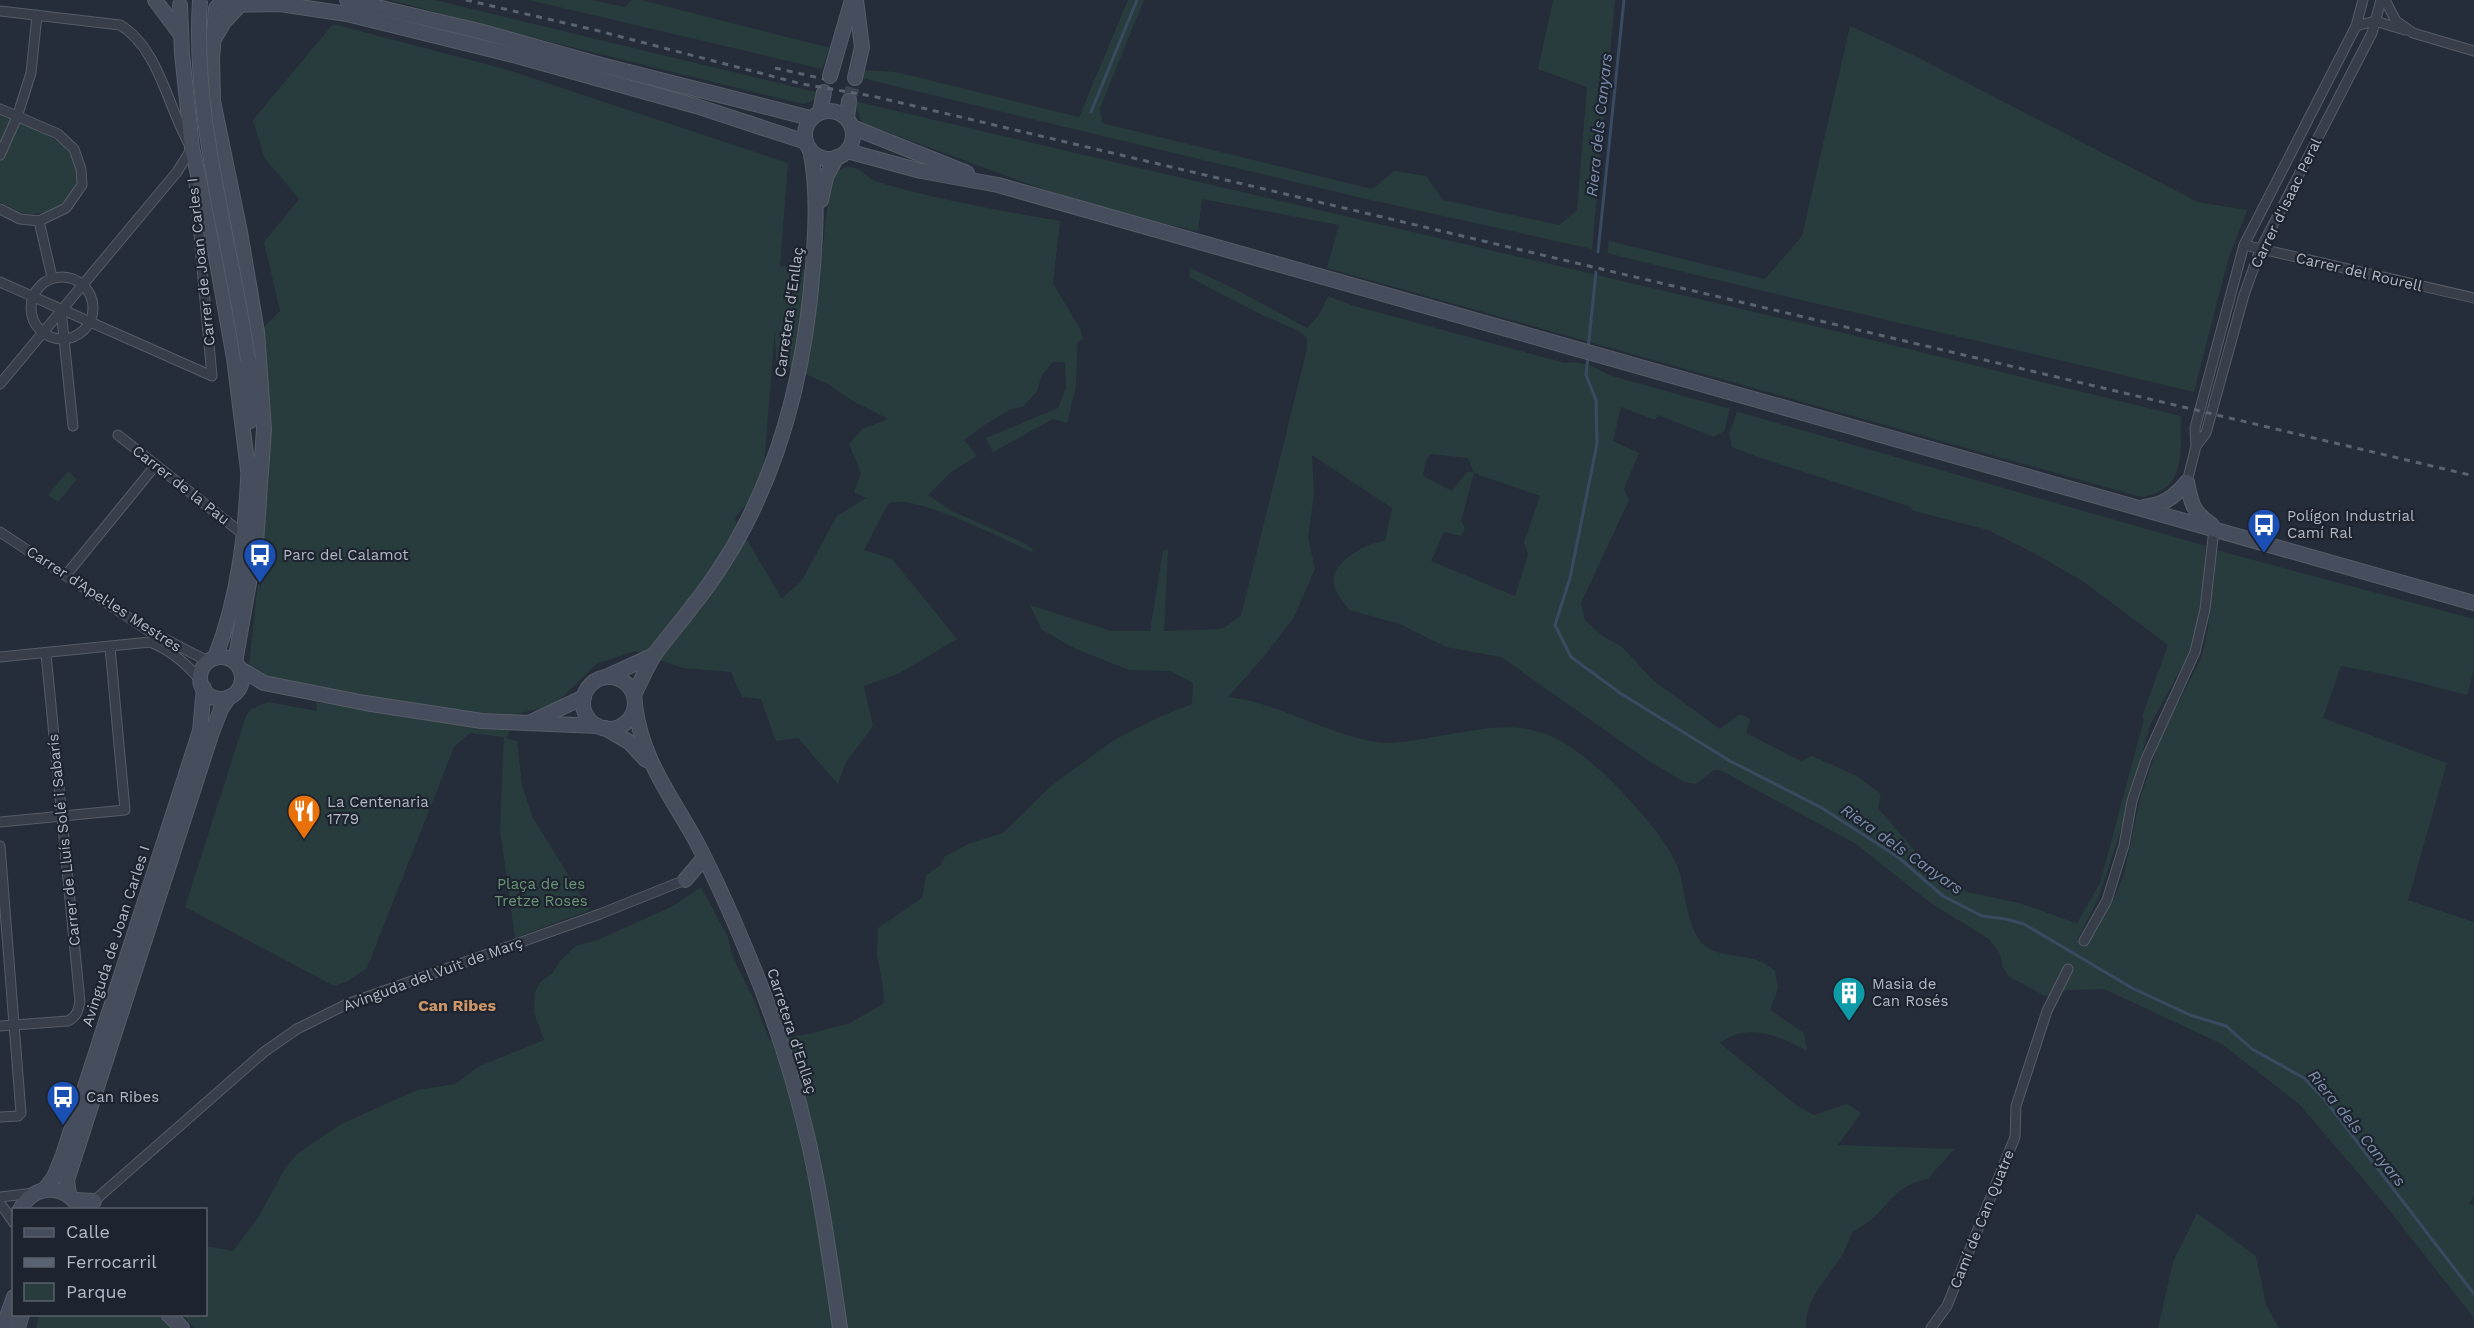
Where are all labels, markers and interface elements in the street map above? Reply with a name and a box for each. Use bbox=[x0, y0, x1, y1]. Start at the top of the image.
water label: Riera dels Canyars bbox=[1582, 52, 1616, 198]
street label: Carrer d'Isaac Peral bbox=[2247, 135, 2326, 271]
street label: Carrer de Joan Carles I bbox=[183, 177, 219, 347]
street label: Carretera d'Enllaç bbox=[771, 246, 807, 378]
street label: Carrer del Rourell bbox=[2294, 249, 2424, 295]
street label: Carrer de la Pau bbox=[129, 442, 233, 528]
bus stop icon: Polígon Industrial Camí Ral bbox=[2246, 507, 2282, 554]
place label: Polígon Industrial Camí Ral bbox=[2287, 507, 2415, 542]
bus stop icon: Parc del Calamot bbox=[242, 537, 278, 584]
street label: Carrer d'Apel·les Mestres bbox=[23, 542, 185, 656]
place label: Parc del Calamot bbox=[283, 546, 409, 564]
street label: Carrer de Lluís Solé i Sabarís bbox=[44, 733, 84, 947]
restaurant icon: La Centenaria 1779 bbox=[286, 793, 322, 840]
place label: La Centenaria 1779 bbox=[327, 793, 429, 828]
water label: Riera dels Canyars bbox=[1837, 800, 1967, 898]
street label: Avinguda de Joan Carles I bbox=[78, 843, 154, 1029]
park label: Plaça de les Tretze Roses bbox=[494, 875, 588, 910]
street label: Avinguda del Vuit de Març bbox=[341, 933, 525, 1015]
street label: Carretera d'Enllaç bbox=[763, 966, 821, 1096]
building icon: Masia de Can Rosés bbox=[1831, 975, 1867, 1022]
place label: Masia de Can Rosés bbox=[1872, 975, 1948, 1010]
district label: Can Ribes bbox=[418, 996, 497, 1015]
water label: Riera dels Canyars bbox=[2304, 1066, 2410, 1190]
bus stop icon: Can Ribes bbox=[45, 1079, 81, 1126]
place label: Can Ribes bbox=[86, 1088, 159, 1106]
street label: Camí de Can Quatre bbox=[1946, 1147, 2018, 1291]
legend bbox=[12, 1208, 207, 1316]
text: Calle bbox=[66, 1221, 110, 1242]
text: Ferrocarril bbox=[66, 1251, 157, 1272]
text: Parque bbox=[66, 1281, 127, 1302]

